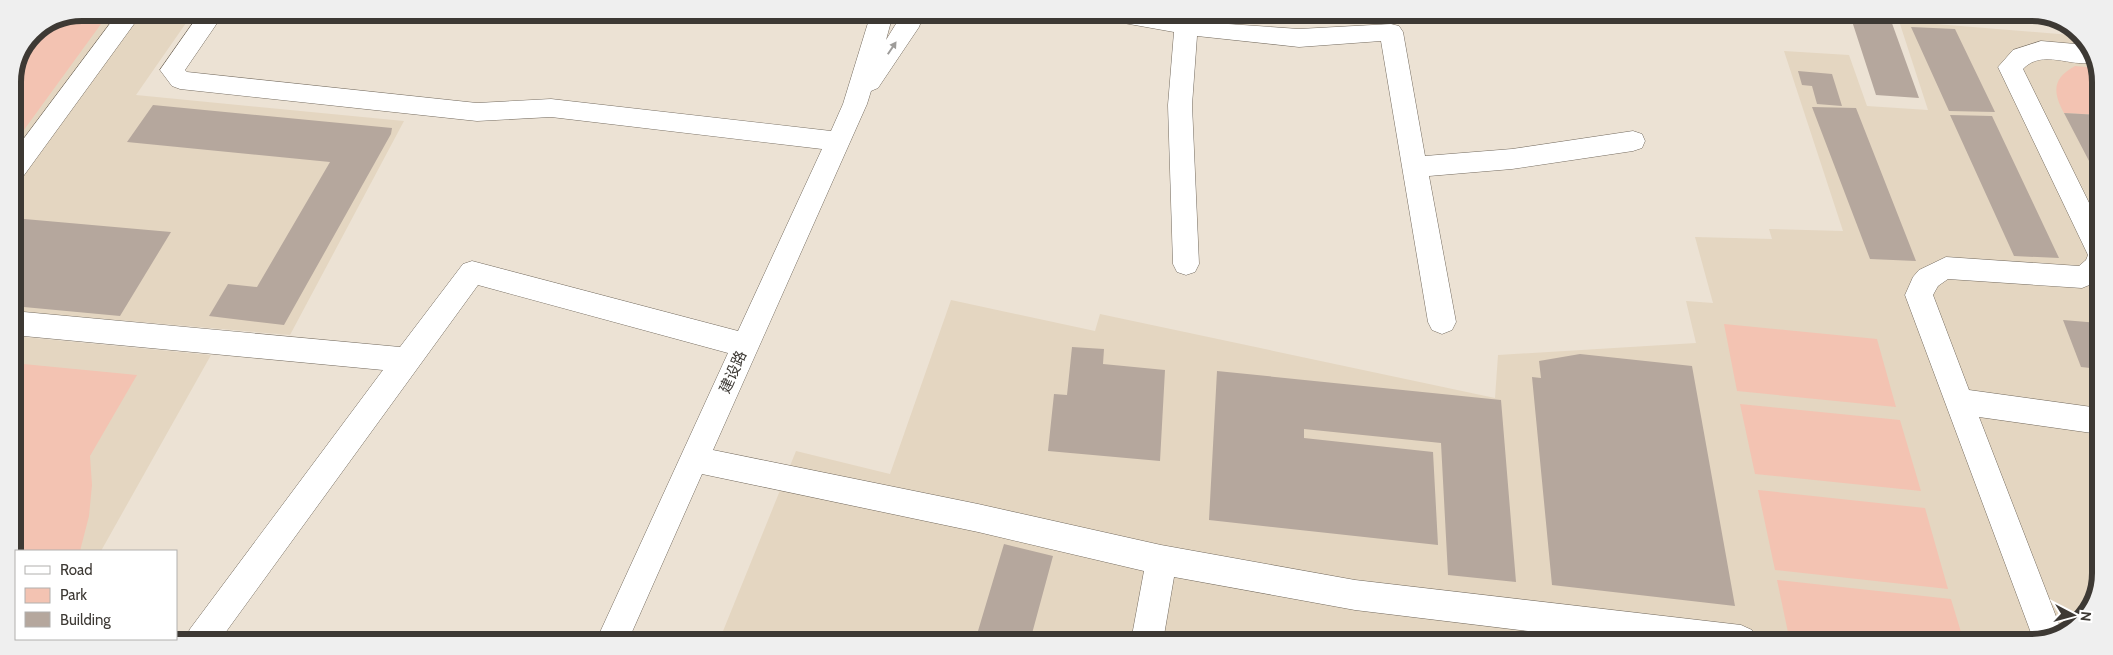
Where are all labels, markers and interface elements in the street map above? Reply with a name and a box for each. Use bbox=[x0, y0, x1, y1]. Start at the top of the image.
one-way arrow bbox=[887, 42, 897, 55]
street label: 建设路 bbox=[716, 348, 750, 396]
legend bbox=[15, 550, 178, 640]
text: Road bbox=[60, 561, 93, 579]
text: Park bbox=[60, 586, 87, 604]
north arrow bbox=[2048, 590, 2098, 640]
text: N bbox=[2076, 610, 2095, 622]
text: Building bbox=[60, 611, 111, 629]

